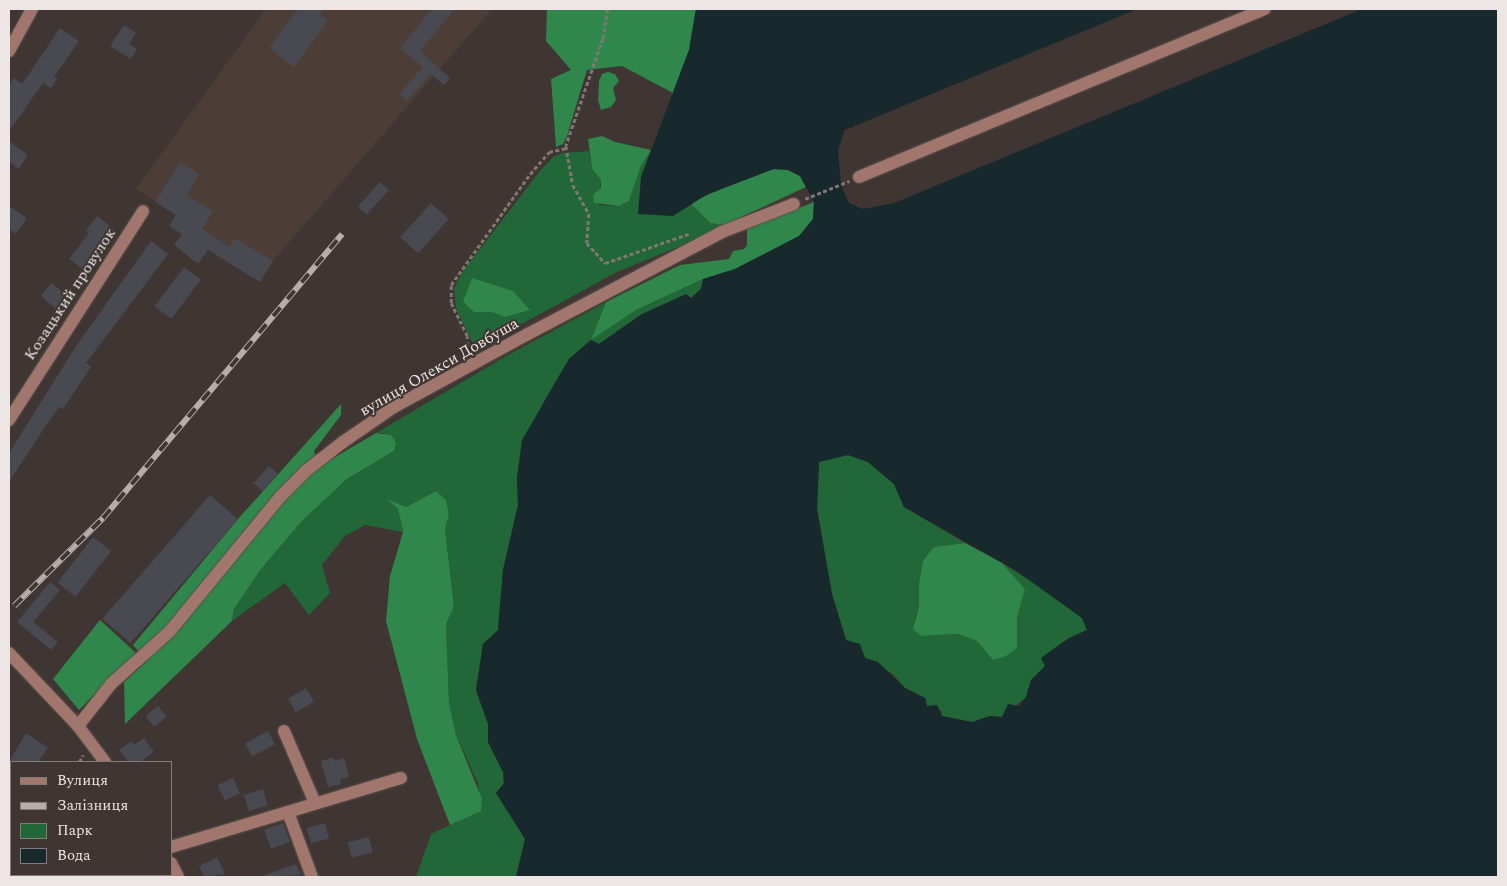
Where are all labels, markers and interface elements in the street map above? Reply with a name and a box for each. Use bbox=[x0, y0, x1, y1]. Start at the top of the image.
street label: Козацький провулок bbox=[20, 224, 120, 364]
street label: вулиця Олекси Довбуша bbox=[356, 314, 522, 420]
legend bbox=[10, 761, 172, 876]
text: Вулиця bbox=[57, 769, 108, 792]
text: Залізниця bbox=[57, 794, 128, 817]
text: Парк bbox=[57, 819, 93, 842]
text: Вода bbox=[57, 844, 91, 867]

